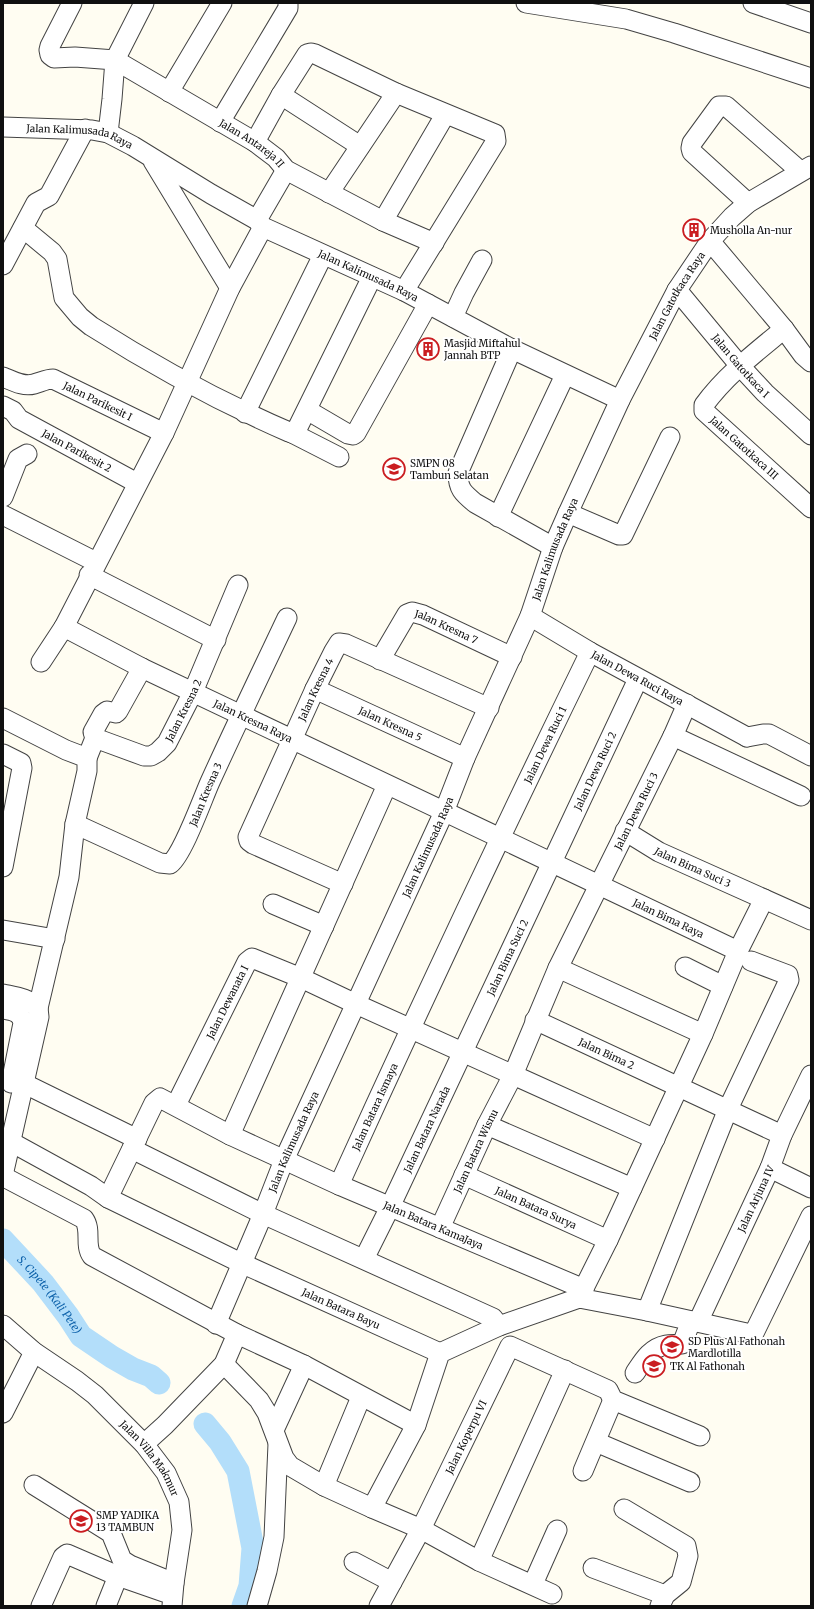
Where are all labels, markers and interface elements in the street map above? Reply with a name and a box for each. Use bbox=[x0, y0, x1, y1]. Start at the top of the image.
street label: Jalan Antareja II bbox=[216, 115, 288, 170]
street label: Jalan Kalimusada Raya bbox=[25, 121, 136, 152]
building icon: Musholla An-nur bbox=[681, 217, 707, 243]
place label: Musholla An-nur bbox=[710, 224, 793, 237]
street label: Jalan Kalimusada Raya bbox=[315, 246, 421, 304]
street label: Jalan Gatotkaca Raya bbox=[645, 248, 708, 343]
street label: Jalan Gatotkaca I bbox=[709, 330, 772, 401]
building icon: Masjid Miftahul Jannah BTP bbox=[415, 336, 441, 362]
place label: Masjid Miftahul Jannah BTP bbox=[443, 337, 521, 362]
street label: Jalan Parikesit I bbox=[60, 378, 135, 423]
street label: Jalan Gatotkaca III bbox=[707, 412, 781, 482]
street label: Jalan Parikesit 2 bbox=[39, 426, 114, 475]
school or university icon: SMPN 08 Tambun Selatan bbox=[381, 456, 407, 482]
place label: SMPN 08 Tambun Selatan bbox=[410, 457, 489, 482]
street label: Jalan Kalimusada Raya bbox=[529, 495, 581, 603]
street label: Jalan Kresna 7 bbox=[412, 606, 480, 647]
street label: Jalan Dewa Ruci Raya bbox=[588, 647, 686, 708]
street label: Jalan Kresna 4 bbox=[295, 656, 336, 724]
street label: Jalan Kresna 2 bbox=[162, 677, 204, 745]
street label: Jalan Kresna Raya bbox=[211, 696, 295, 745]
street label: Jalan Kresna 5 bbox=[356, 703, 424, 744]
street label: Jalan Dewa Ruci 1 bbox=[520, 704, 569, 786]
street label: Jalan Dewa Ruci 2 bbox=[570, 729, 619, 813]
street label: Jalan Kresna 3 bbox=[186, 760, 225, 829]
street label: Jalan Dewa Ruci 3 bbox=[611, 770, 661, 853]
street label: Jalan Kalimusada Raya bbox=[399, 794, 456, 900]
street label: Jalan Bima Suci 3 bbox=[651, 844, 733, 890]
street label: Jalan Bima Raya bbox=[630, 895, 707, 941]
street label: Jalan Bima Suci 2 bbox=[483, 917, 531, 998]
street label: Jalan Dewanata I bbox=[203, 963, 251, 1042]
street label: Jalan Bima 2 bbox=[576, 1034, 637, 1072]
street label: Jalan Batara Ismaya bbox=[349, 1060, 401, 1153]
street label: Jalan Batara Narada bbox=[400, 1083, 453, 1176]
street label: Jalan Kalimusada Raya bbox=[265, 1089, 321, 1195]
street label: Jalan Batara Wisnu bbox=[450, 1107, 501, 1196]
street label: Jalan Arjuna IV bbox=[734, 1163, 777, 1235]
street label: Jalan Batara Surya bbox=[492, 1183, 579, 1232]
street label: Jalan Batara KamaJaya bbox=[381, 1198, 486, 1252]
water label: S. Cipete (Kali Pete) bbox=[14, 1253, 85, 1336]
street label: Jalan Batara Bayu bbox=[299, 1285, 382, 1332]
school or university icon: SD Plus Al Fathonah Mardlotilla bbox=[659, 1334, 685, 1360]
place label: SD Plus Al Fathonah Mardlotilla bbox=[688, 1335, 785, 1360]
school or university icon: TK Al Fathonah bbox=[641, 1353, 667, 1379]
place label: TK Al Fathonah bbox=[670, 1360, 745, 1373]
street label: Jalan Koperpu VI bbox=[442, 1398, 489, 1477]
street label: Jalan Villa Makmur bbox=[117, 1417, 182, 1499]
school or university icon: SMP YADIKA 13 TAMBUN bbox=[68, 1508, 94, 1534]
place label: SMP YADIKA 13 TAMBUN bbox=[96, 1509, 160, 1534]

